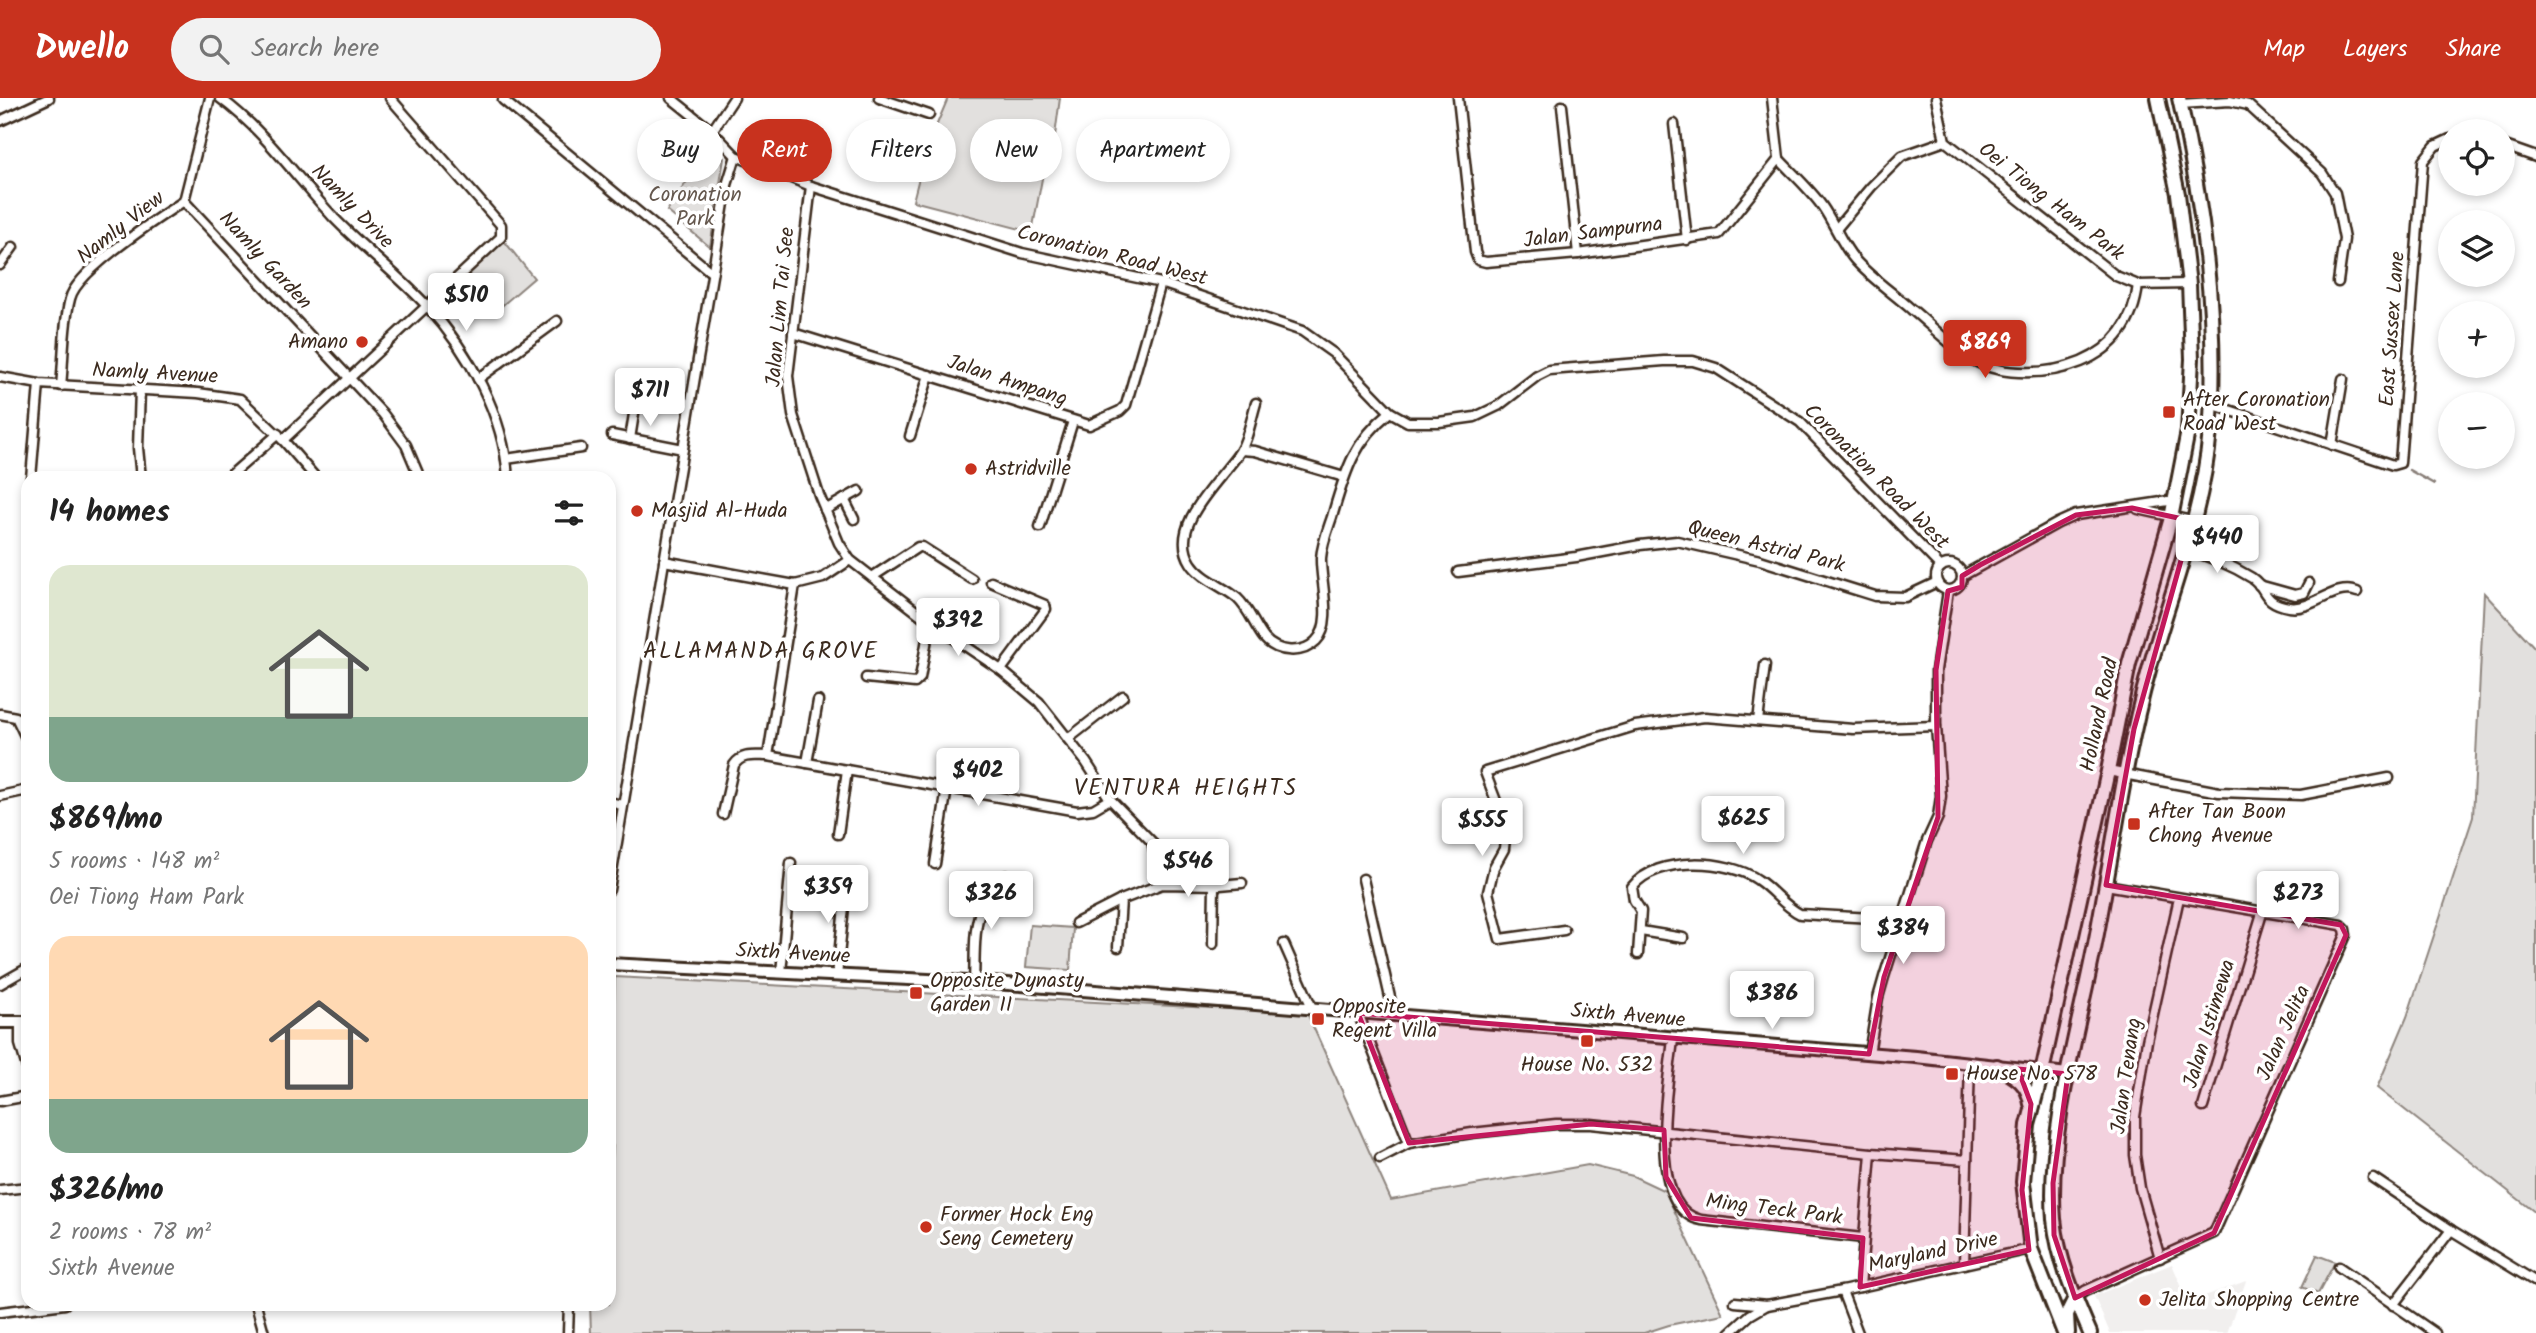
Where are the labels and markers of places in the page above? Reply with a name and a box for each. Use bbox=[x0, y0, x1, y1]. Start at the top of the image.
pin: $510 bbox=[425, 274, 507, 333]
pin: $869 bbox=[1944, 320, 2026, 380]
place label: Amano bbox=[288, 326, 348, 359]
marker: Amano bbox=[354, 334, 370, 350]
pin: $711 bbox=[609, 368, 691, 428]
place label: After Coronation Road West bbox=[2183, 384, 2330, 441]
marker: After Coronation Road West bbox=[2161, 404, 2177, 420]
place label: Astridville bbox=[985, 453, 1071, 486]
marker: Astridville bbox=[963, 461, 979, 477]
place label: Masjid Al-Huda bbox=[651, 495, 788, 528]
marker: Masjid Al-Huda bbox=[629, 503, 645, 519]
pin: $440 bbox=[2176, 516, 2258, 575]
pin: $392 bbox=[917, 598, 999, 658]
pin: $402 bbox=[937, 748, 1019, 808]
pin: $625 bbox=[1702, 796, 1784, 856]
place label: After Tan Boon Chong Avenue bbox=[2148, 796, 2286, 853]
pin: $555 bbox=[1441, 798, 1523, 858]
marker: After Tan Boon Chong Avenue bbox=[2126, 816, 2142, 832]
pin: $546 bbox=[1147, 840, 1229, 899]
pin: $359 bbox=[787, 866, 869, 925]
pin: $326 bbox=[950, 872, 1032, 931]
pin: $273 bbox=[2257, 872, 2339, 931]
pin: $384 bbox=[1862, 906, 1944, 966]
place label: Opposite Dynasty Garden II bbox=[930, 965, 1084, 1022]
pin: $386 bbox=[1731, 972, 1813, 1031]
marker: Opposite Dynasty Garden II bbox=[908, 985, 924, 1001]
place label: Opposite Regent Villa bbox=[1332, 991, 1437, 1048]
marker: Opposite Regent Villa bbox=[1310, 1011, 1326, 1027]
marker: House No. 532 bbox=[1579, 1033, 1595, 1049]
place label: House No. 532 bbox=[1520, 1049, 1654, 1082]
place label: House No. 578 bbox=[1966, 1058, 2098, 1091]
marker: House No. 578 bbox=[1944, 1066, 1960, 1082]
place label: Former Hock Eng Seng Cemetery bbox=[940, 1199, 1094, 1256]
marker: Former Hock Eng Seng Cemetery bbox=[918, 1219, 934, 1235]
place label: Jelita Shopping Centre bbox=[2159, 1284, 2360, 1317]
marker: Jelita Shopping Centre bbox=[2137, 1292, 2153, 1308]

